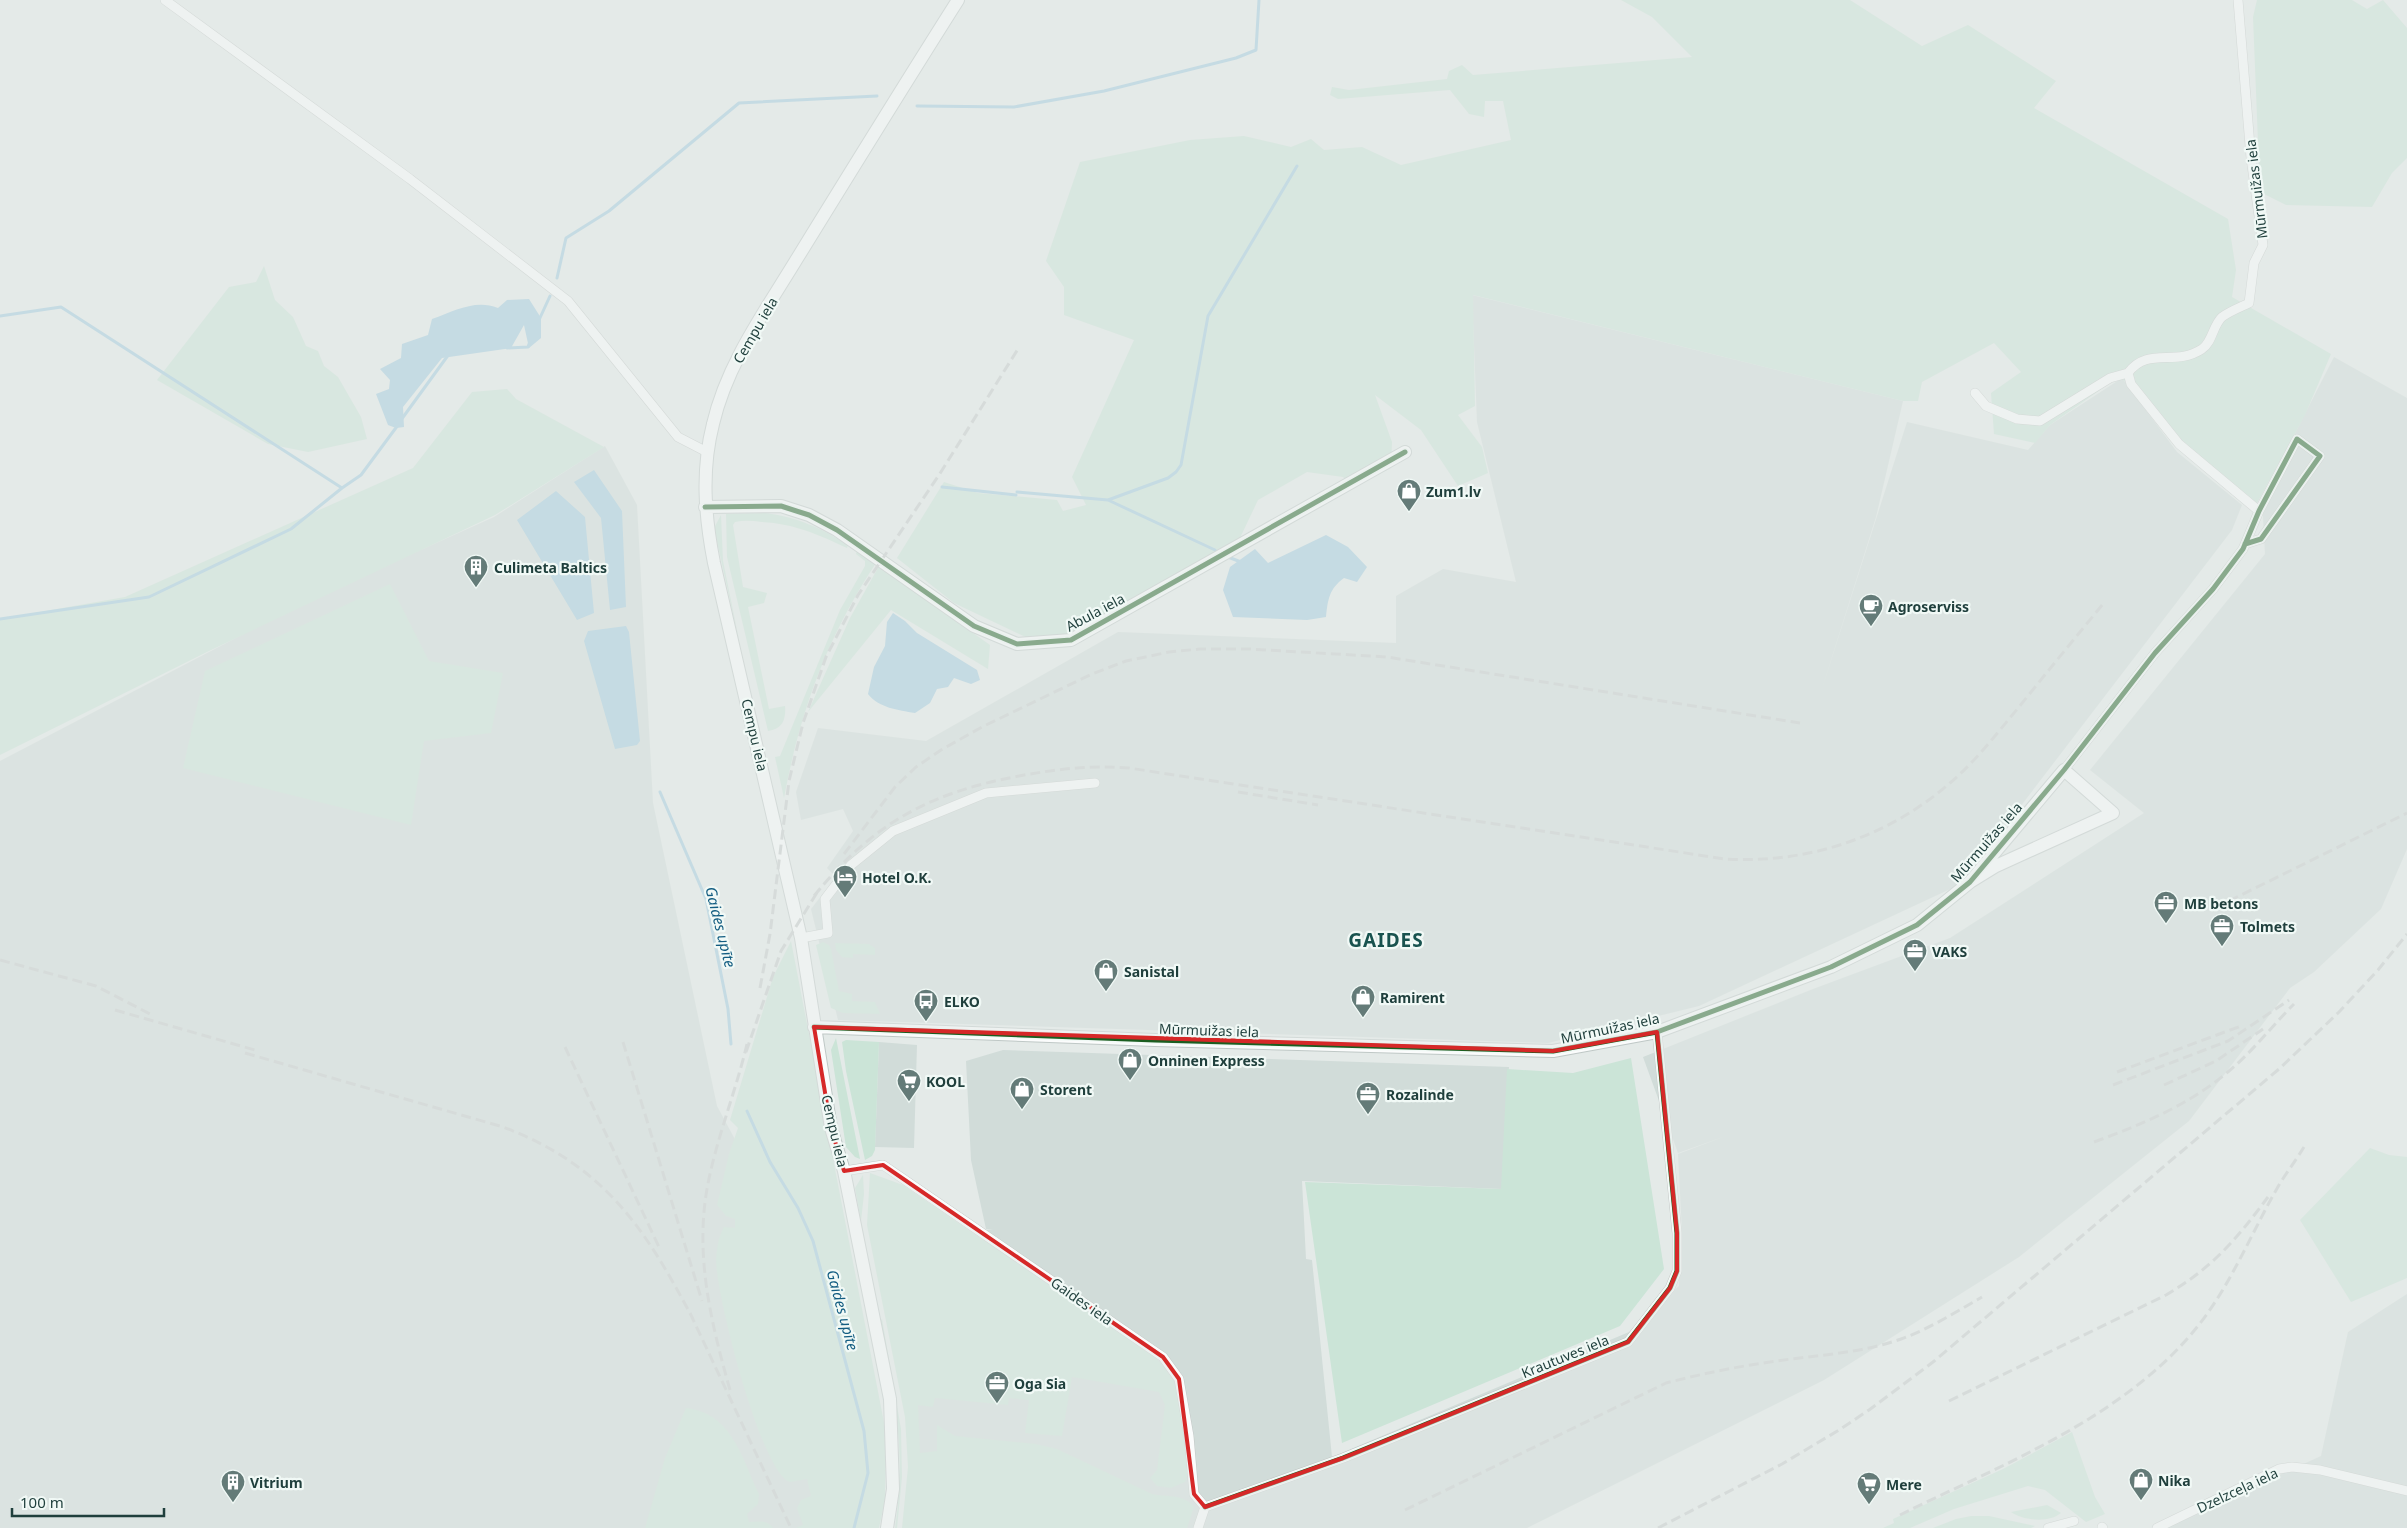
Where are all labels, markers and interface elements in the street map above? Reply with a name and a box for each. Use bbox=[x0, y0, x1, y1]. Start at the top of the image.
street label: Mūrmuižas iela bbox=[2240, 138, 2272, 240]
street label: Cempu iela bbox=[728, 293, 782, 367]
shop icon: Zum1.lv bbox=[1396, 478, 1422, 512]
place label: Zum1.lv bbox=[1426, 482, 1481, 501]
building icon: Culimeta Baltics bbox=[463, 554, 489, 588]
place label: Culimeta Baltics bbox=[494, 558, 607, 577]
street label: Abula iela bbox=[1062, 589, 1128, 635]
cafe icon: Agroserviss bbox=[1858, 593, 1884, 627]
place label: Agroserviss bbox=[1888, 597, 1969, 616]
street label: Cempu iela bbox=[737, 697, 773, 773]
street label: Mūrmuižas iela bbox=[1946, 798, 2026, 886]
hotel icon: Hotel O.K. bbox=[832, 864, 858, 898]
place label: Hotel O.K. bbox=[862, 868, 931, 887]
water label: Gaides upīte bbox=[701, 884, 741, 970]
office icon: MB betons bbox=[2153, 890, 2179, 924]
place label: MB betons bbox=[2184, 894, 2258, 913]
office icon: Tolmets bbox=[2209, 913, 2235, 947]
place label: Tolmets bbox=[2240, 917, 2295, 936]
district label: GAIDES bbox=[1348, 927, 1424, 953]
office icon: VAKS bbox=[1902, 938, 1928, 972]
place label: VAKS bbox=[1932, 942, 1968, 961]
shop icon: Sanistal bbox=[1093, 958, 1119, 992]
place label: Sanistal bbox=[1124, 962, 1179, 981]
shop icon: Ramirent bbox=[1350, 984, 1376, 1018]
bus stop icon: ELKO bbox=[913, 988, 939, 1022]
place label: Ramirent bbox=[1380, 988, 1445, 1007]
place label: ELKO bbox=[944, 992, 980, 1011]
street label: Mūrmuižas iela bbox=[1559, 1008, 1661, 1048]
street label: Mūrmuižas iela bbox=[1159, 1019, 1259, 1041]
shop icon: Onninen Express bbox=[1117, 1047, 1143, 1081]
place label: Onninen Express bbox=[1148, 1051, 1265, 1070]
supermarket icon: KOOL bbox=[896, 1068, 922, 1102]
place label: KOOL bbox=[926, 1072, 965, 1091]
shop icon: Storent bbox=[1009, 1076, 1035, 1110]
place label: Storent bbox=[1040, 1080, 1092, 1099]
office icon: Rozalinde bbox=[1355, 1081, 1381, 1115]
place label: Rozalinde bbox=[1386, 1085, 1454, 1104]
street label: Cempu iela bbox=[817, 1093, 853, 1169]
water label: Gaides upīte bbox=[823, 1267, 864, 1353]
street label: Gaides iela bbox=[1047, 1273, 1117, 1329]
street label: Krautuves iela bbox=[1518, 1330, 1612, 1382]
office icon: Oga Sia bbox=[984, 1370, 1010, 1404]
place label: Oga Sia bbox=[1014, 1374, 1066, 1393]
street label: Dzelzceļa iela bbox=[2193, 1463, 2281, 1517]
shop icon: Nika bbox=[2128, 1467, 2154, 1501]
building icon: Vitrium bbox=[220, 1469, 246, 1503]
supermarket icon: Mere bbox=[1856, 1471, 1882, 1505]
place label: Nika bbox=[2158, 1471, 2191, 1490]
place label: Vitrium bbox=[250, 1473, 303, 1492]
place label: Mere bbox=[1886, 1475, 1922, 1494]
scale bar bbox=[12, 1486, 165, 1518]
text: 100 m bbox=[20, 1492, 64, 1512]

